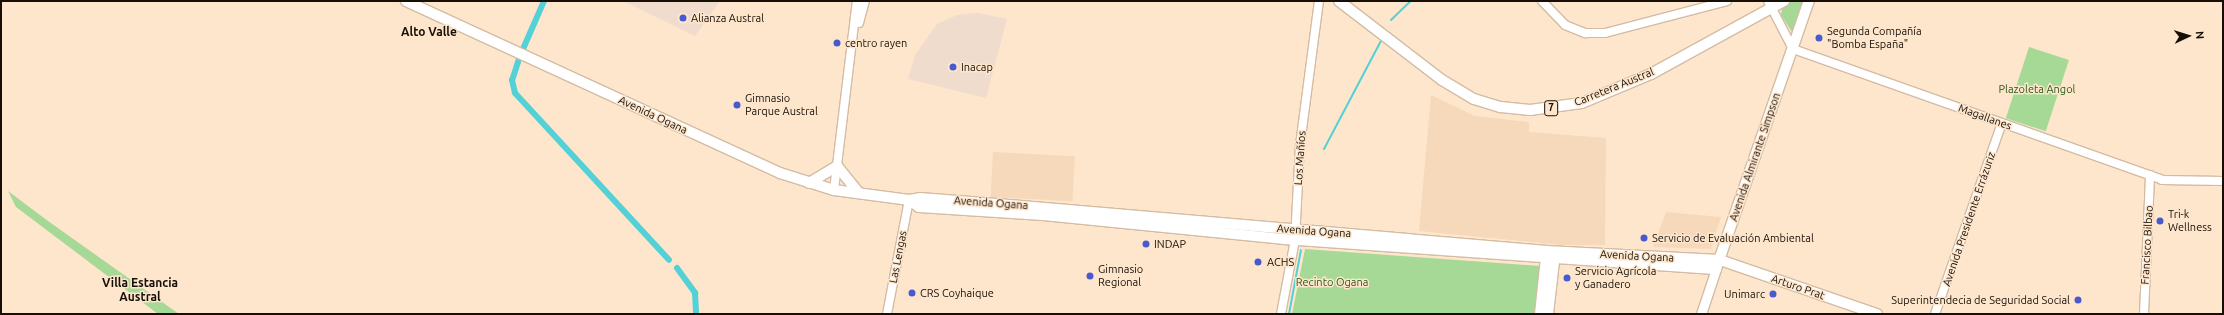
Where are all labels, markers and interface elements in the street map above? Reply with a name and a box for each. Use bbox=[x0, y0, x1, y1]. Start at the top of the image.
place label: Alianza Austral bbox=[691, 11, 764, 25]
marker: Alianza Austral bbox=[678, 13, 688, 23]
north arrow bbox=[2168, 16, 2208, 56]
district label: Alto Valle bbox=[401, 25, 457, 39]
place label: Segunda Compañía "Bomba España" bbox=[1827, 25, 1922, 51]
text: N bbox=[2194, 31, 2206, 40]
marker: Segunda Compañía "Bomba España" bbox=[1814, 33, 1824, 43]
place label: centro rayen bbox=[845, 36, 907, 50]
marker: centro rayen bbox=[832, 38, 842, 48]
place label: Inacap bbox=[961, 60, 993, 74]
marker: Inacap bbox=[948, 62, 958, 72]
street label: Carretera Austral bbox=[1572, 65, 1656, 109]
park label: Plazoleta Angol bbox=[1998, 82, 2076, 96]
street label: Avenida Almirante Simpson bbox=[1727, 91, 1783, 223]
place label: Gimnasio Parque Austral bbox=[745, 92, 818, 118]
street label: Avenida Ogana bbox=[616, 93, 690, 137]
marker: Gimnasio Parque Austral bbox=[732, 100, 742, 110]
road number: 7 bbox=[1544, 100, 1558, 116]
street label: Magallanes bbox=[1957, 101, 2013, 133]
street label: Los Mañíos bbox=[1292, 130, 1308, 186]
street label: Avenida Presidente Errázuriz bbox=[1940, 150, 1998, 288]
street label: Avenida Ogana bbox=[953, 194, 1029, 212]
street label: Francisco Bilbao bbox=[2138, 205, 2156, 285]
place label: Tri-k Wellness bbox=[2168, 208, 2212, 234]
marker: Tri-k Wellness bbox=[2155, 216, 2165, 226]
street label: Avenida Ogana bbox=[1276, 222, 1352, 240]
street label: Las Lengas bbox=[886, 230, 910, 284]
place label: Servicio de Evaluación Ambiental bbox=[1652, 231, 1814, 245]
marker: Servicio de Evaluación Ambiental bbox=[1639, 233, 1649, 243]
place label: INDAP bbox=[1154, 237, 1186, 251]
marker: INDAP bbox=[1141, 239, 1151, 249]
street label: Avenida Ogana bbox=[1599, 247, 1675, 265]
place label: ACHS bbox=[1267, 255, 1294, 269]
marker: ACHS bbox=[1252, 256, 1264, 268]
place label: Gimnasio Regional bbox=[1098, 263, 1143, 289]
place label: Servicio Agrícola y Ganadero bbox=[1575, 265, 1656, 291]
marker: Gimnasio Regional bbox=[1085, 271, 1095, 281]
street label: Arturo Prat bbox=[1769, 272, 1827, 302]
marker: Servicio Agrícola y Ganadero bbox=[1562, 273, 1572, 283]
park label: Recinto Ogana bbox=[1296, 275, 1368, 289]
district label: Villa Estancia Austral bbox=[102, 276, 178, 304]
place label: CRS Coyhaique bbox=[920, 286, 994, 300]
place label: Unimarc bbox=[1724, 287, 1765, 301]
marker: CRS Coyhaique bbox=[907, 288, 917, 298]
marker: Unimarc bbox=[1768, 289, 1778, 299]
place label: Superintendecia de Seguridad Social bbox=[1891, 293, 2070, 307]
marker: Superintendecia de Seguridad Social bbox=[2073, 295, 2083, 305]

